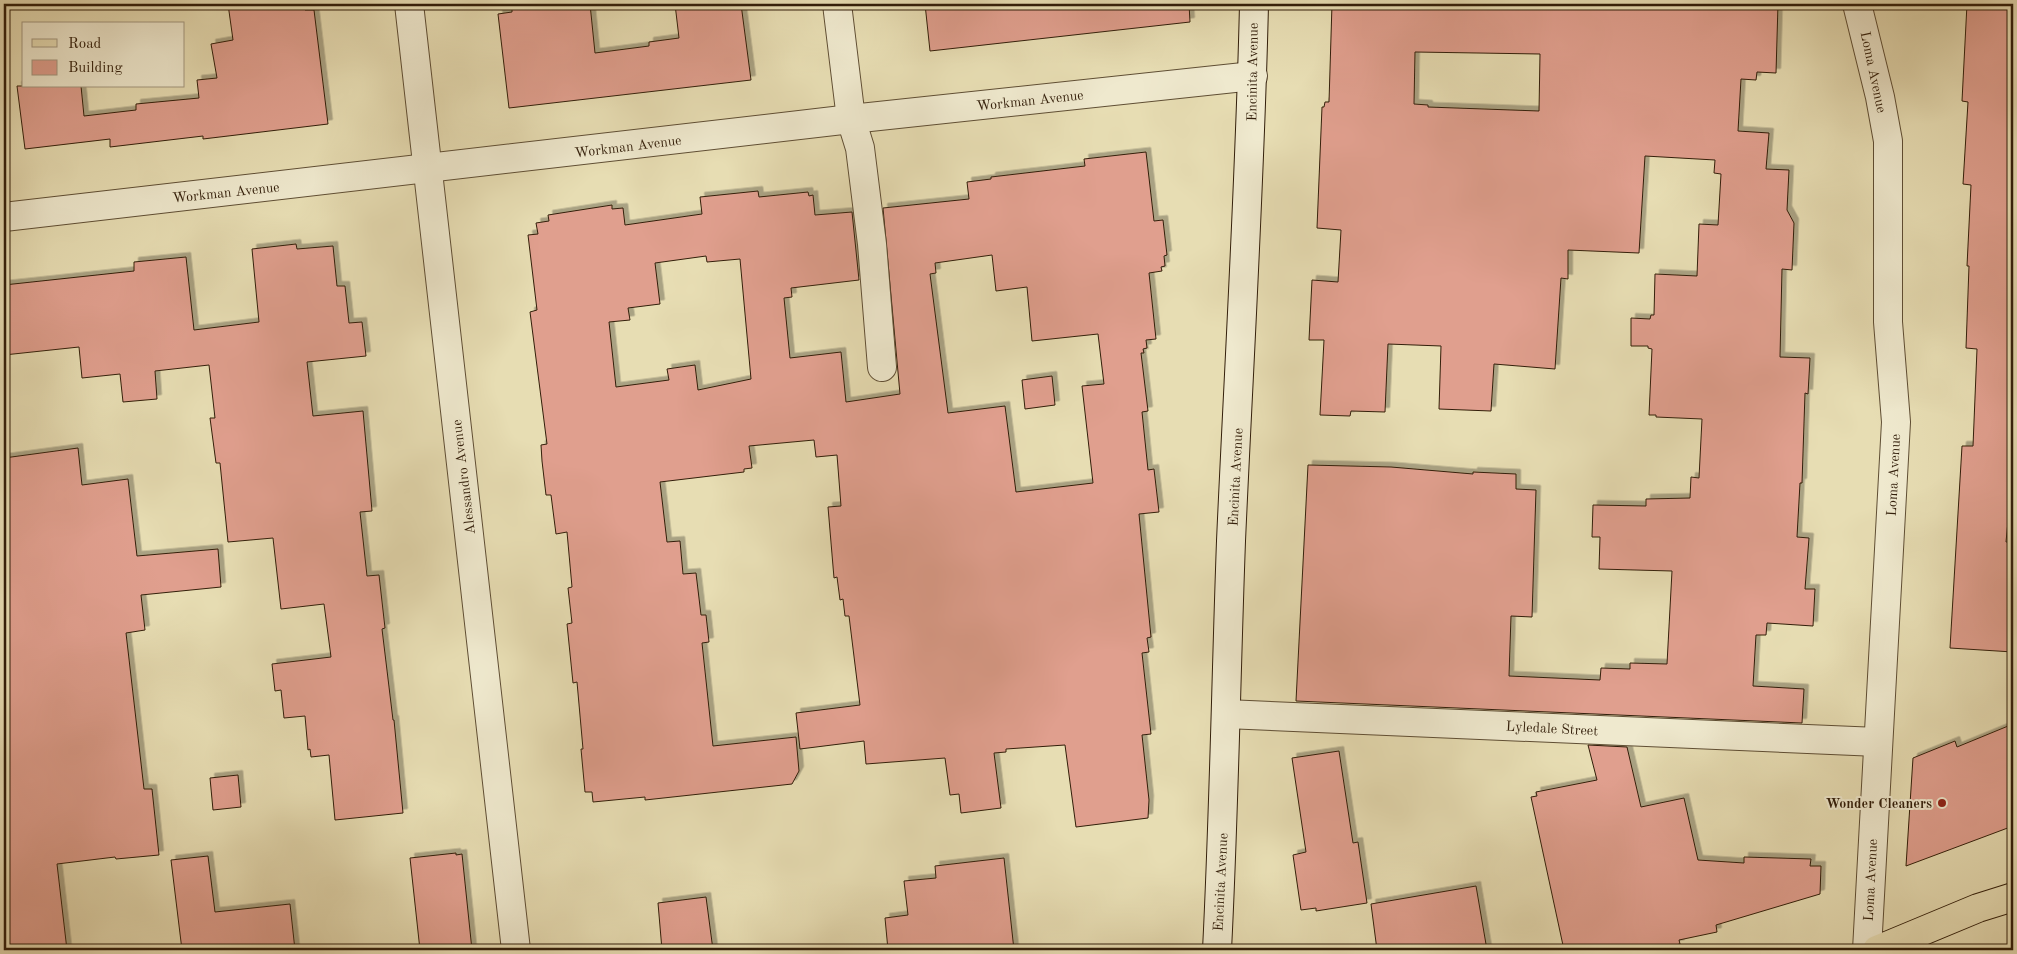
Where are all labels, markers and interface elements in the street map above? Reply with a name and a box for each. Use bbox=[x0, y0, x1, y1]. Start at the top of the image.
legend bbox=[22, 22, 185, 88]
street label: Encinita Avenue bbox=[1245, 23, 1261, 121]
street label: Loma Avenue bbox=[1858, 30, 1888, 114]
text: Road bbox=[68, 37, 102, 52]
text: Building bbox=[68, 61, 123, 76]
street label: Workman Avenue bbox=[976, 88, 1084, 114]
street label: Workman Avenue bbox=[574, 133, 682, 160]
street label: Workman Avenue bbox=[172, 180, 280, 206]
street label: Alessandro Avenue bbox=[450, 418, 478, 535]
street label: Encinita Avenue bbox=[1226, 427, 1246, 527]
street label: Loma Avenue bbox=[1885, 433, 1903, 517]
street label: Lyledale Street bbox=[1505, 720, 1599, 738]
place label: Wonder Cleaners bbox=[1826, 797, 1932, 811]
marker: Wonder Cleaners bbox=[1936, 797, 1948, 809]
street label: Encinita Avenue bbox=[1211, 832, 1231, 932]
street label: Loma Avenue bbox=[1862, 838, 1880, 922]

